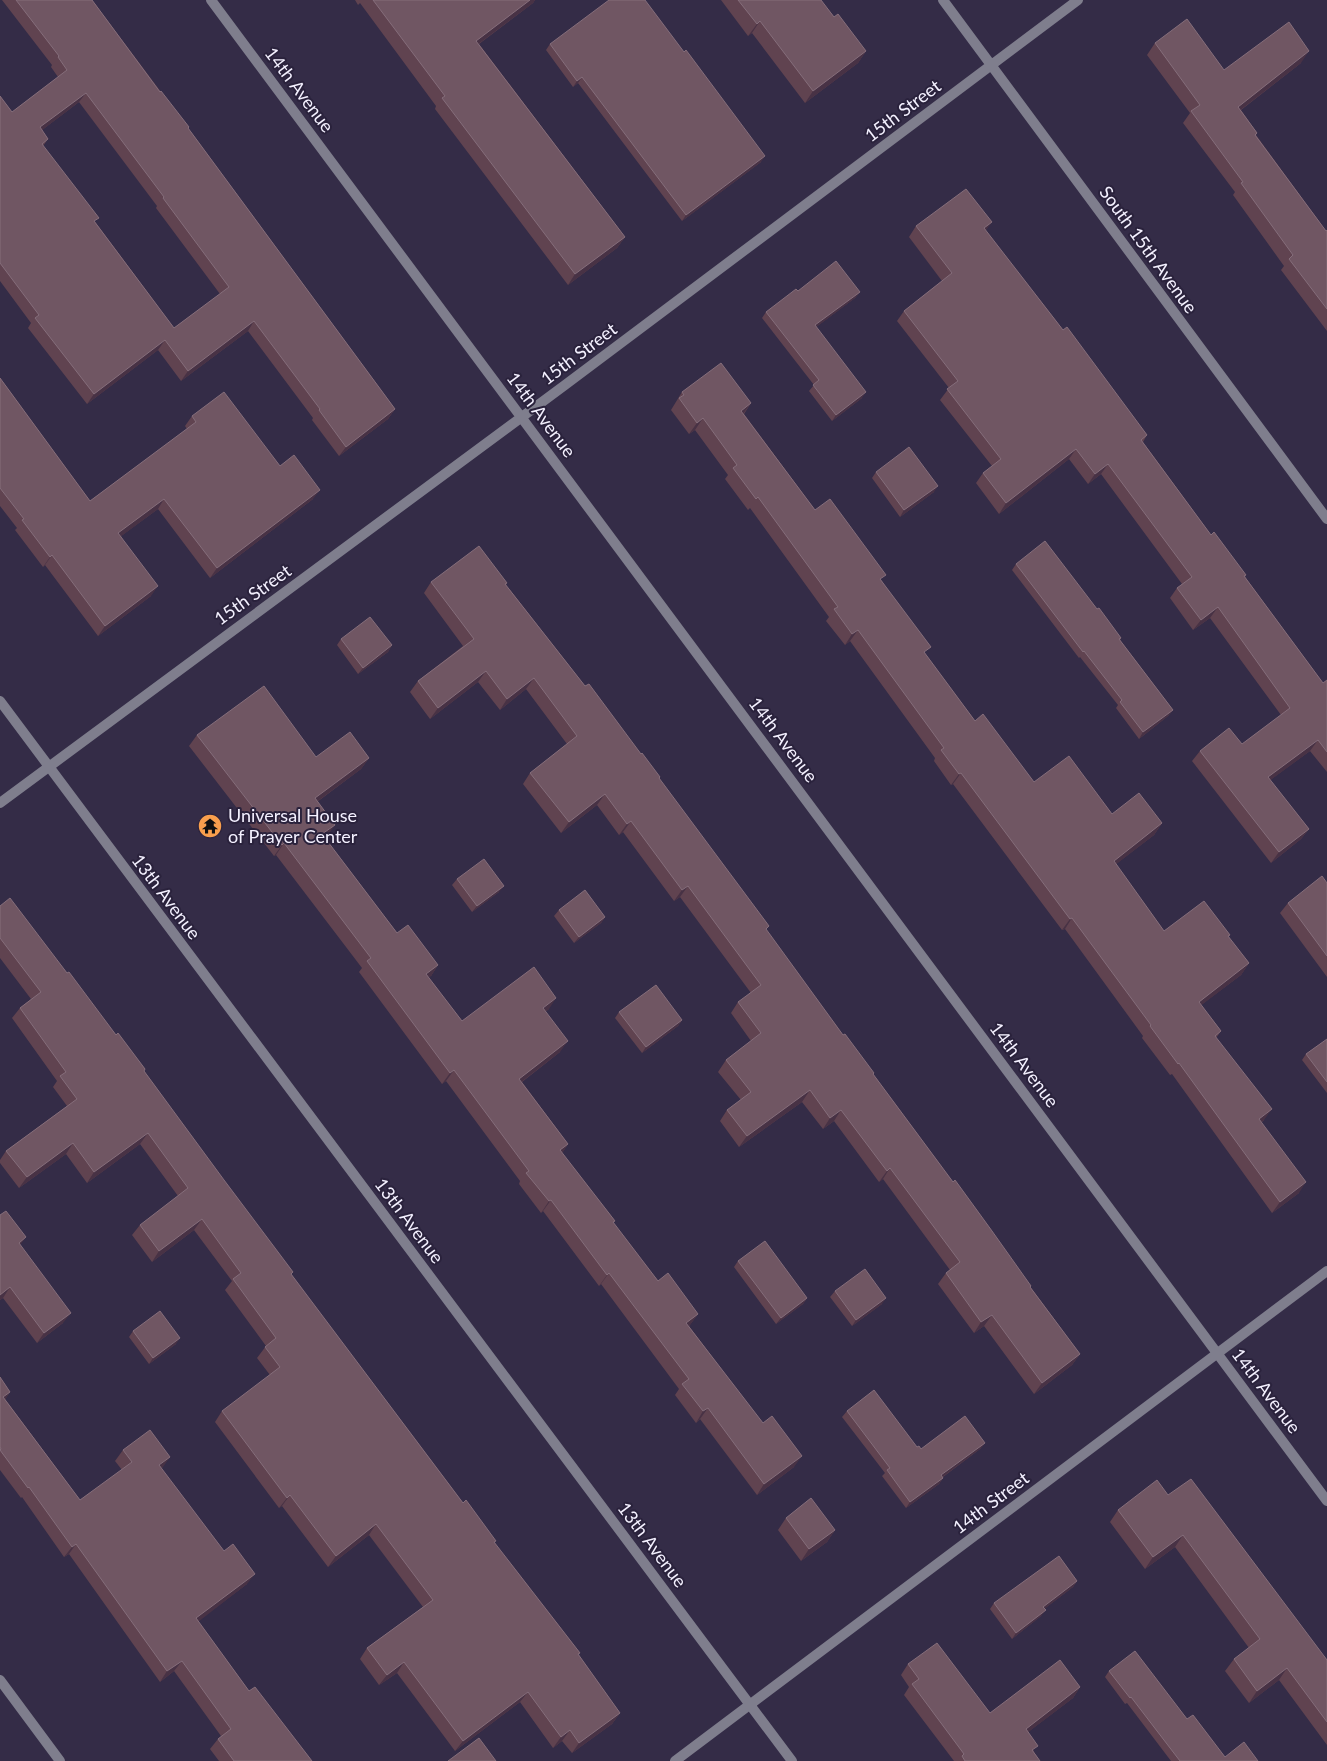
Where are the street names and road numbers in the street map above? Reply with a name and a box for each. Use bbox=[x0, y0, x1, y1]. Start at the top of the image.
street label: 14th Avenue bbox=[261, 42, 339, 136]
street label: 15th Street bbox=[860, 74, 945, 146]
street label: South 15th Avenue bbox=[1095, 181, 1202, 317]
street label: 15th Street bbox=[536, 317, 621, 389]
street label: 14th Avenue bbox=[503, 367, 581, 461]
street label: 15th Street bbox=[210, 559, 295, 629]
street label: 14th Avenue bbox=[745, 692, 823, 786]
street label: 13th Avenue bbox=[128, 849, 206, 943]
street label: 14th Avenue bbox=[986, 1017, 1064, 1111]
street label: 13th Avenue bbox=[371, 1173, 449, 1267]
street label: 14th Avenue bbox=[1228, 1343, 1306, 1437]
street label: 14th Street bbox=[948, 1466, 1033, 1538]
street label: 13th Avenue bbox=[614, 1497, 692, 1591]

